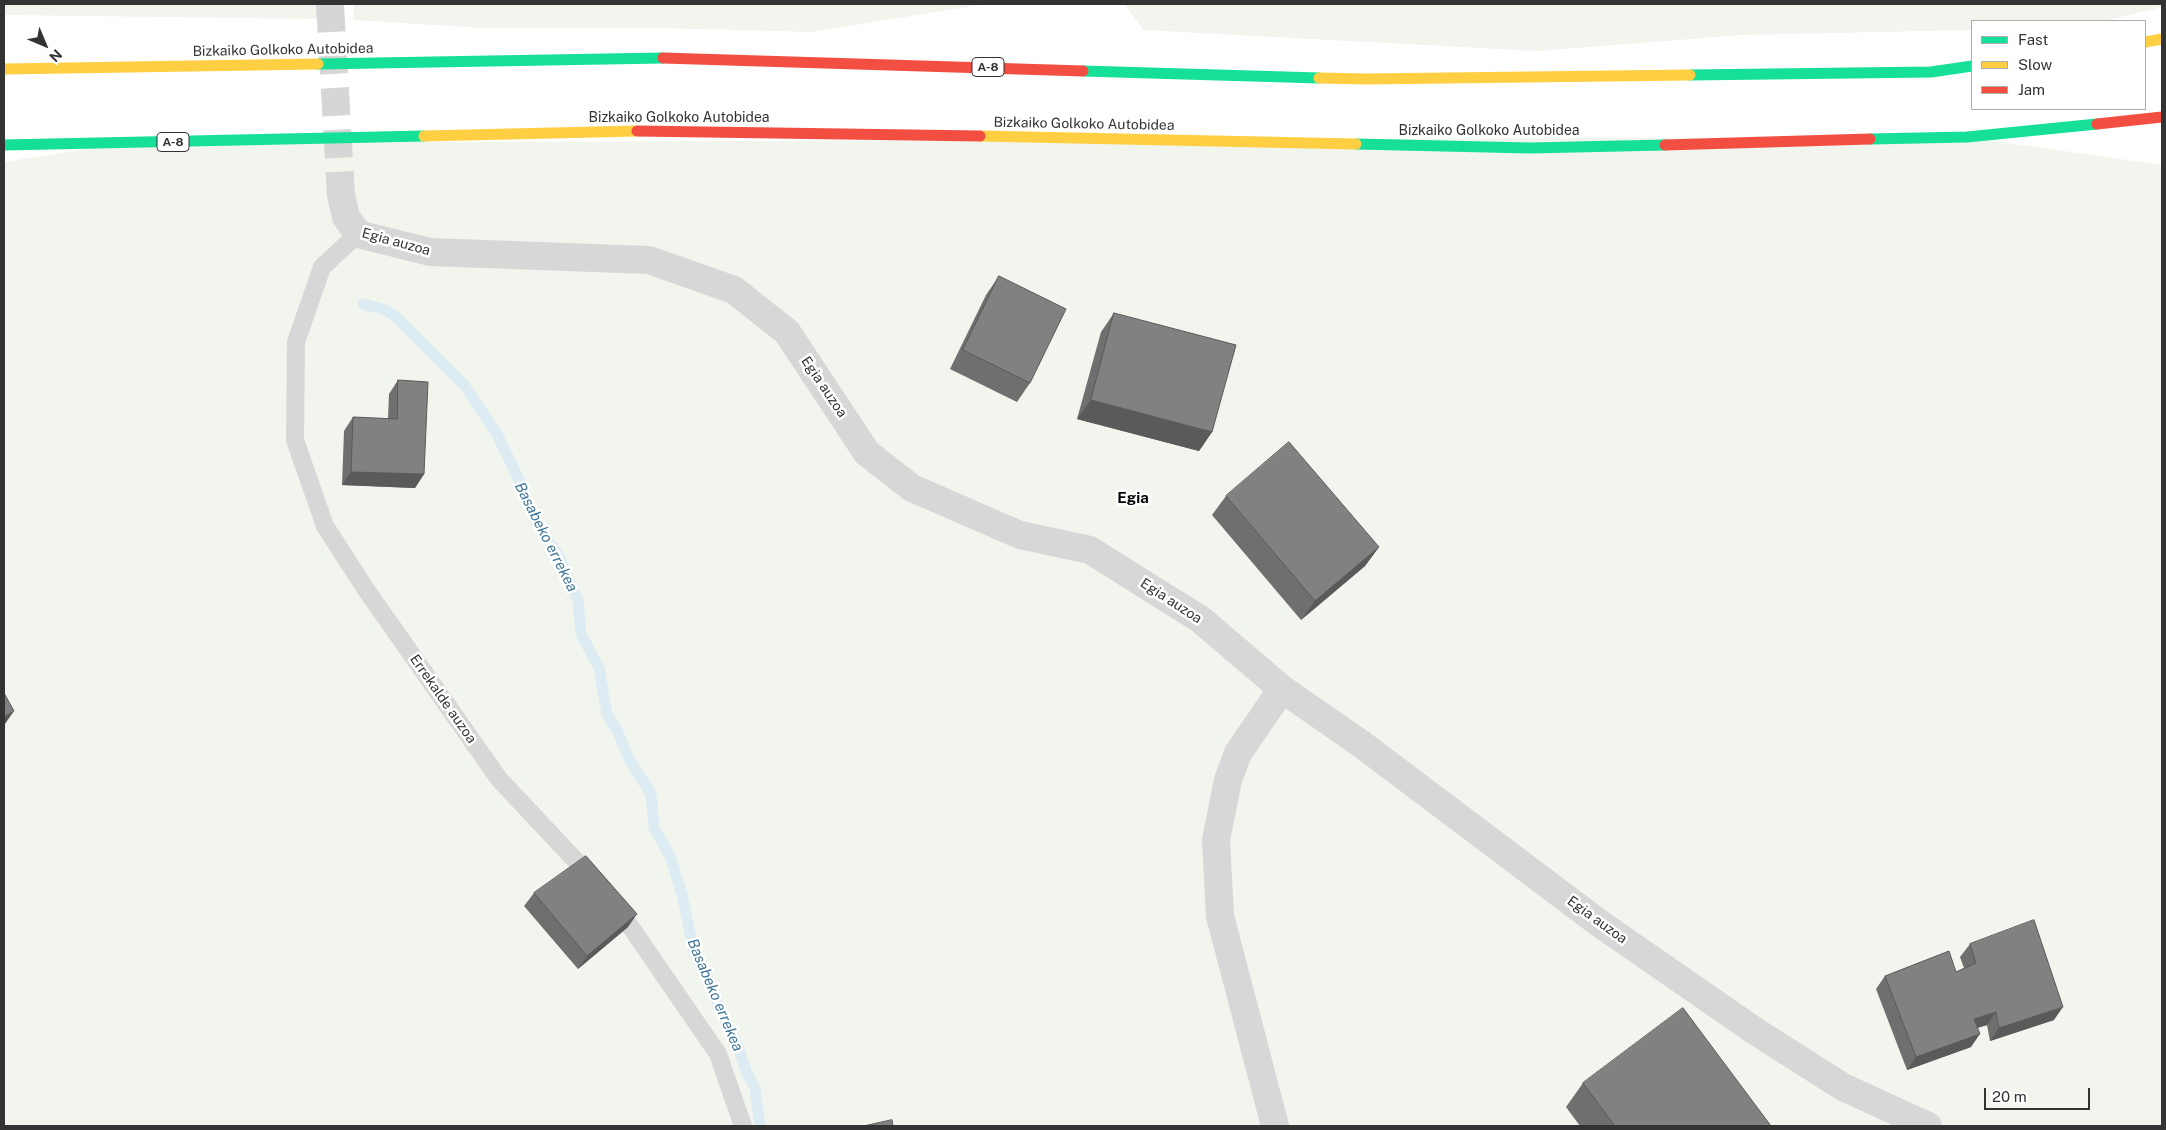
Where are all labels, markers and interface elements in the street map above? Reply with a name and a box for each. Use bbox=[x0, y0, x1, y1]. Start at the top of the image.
north arrow bbox=[20, 20, 70, 70]
legend bbox=[1971, 20, 2146, 110]
text: Fast bbox=[2018, 31, 2048, 48]
street label: Bizkaiko Golkoko Autobidea bbox=[192, 40, 374, 60]
text: N bbox=[46, 46, 65, 65]
text: Slow bbox=[2018, 56, 2052, 73]
road number: A-8 bbox=[972, 58, 1004, 76]
text: Jam bbox=[2018, 81, 2045, 98]
street label: Bizkaiko Golkoko Autobidea bbox=[589, 110, 769, 126]
street label: Bizkaiko Golkoko Autobidea bbox=[993, 114, 1175, 134]
street label: Bizkaiko Golkoko Autobidea bbox=[1399, 123, 1579, 139]
road number: A-8 bbox=[157, 132, 189, 152]
street label: Egia auzoa bbox=[360, 225, 432, 259]
street label: Egia auzoa bbox=[797, 353, 851, 421]
water label: Basabeko errekea bbox=[511, 479, 581, 595]
district label: Egia bbox=[1117, 489, 1149, 507]
street label: Egia auzoa bbox=[1137, 575, 1205, 627]
street label: Errekalde auzoa bbox=[406, 651, 480, 747]
street label: Egia auzoa bbox=[1564, 893, 1630, 947]
water label: Basabeko errekea bbox=[683, 936, 747, 1054]
scale bar bbox=[1986, 1078, 2092, 1110]
text: 20 m bbox=[1992, 1088, 2027, 1105]

